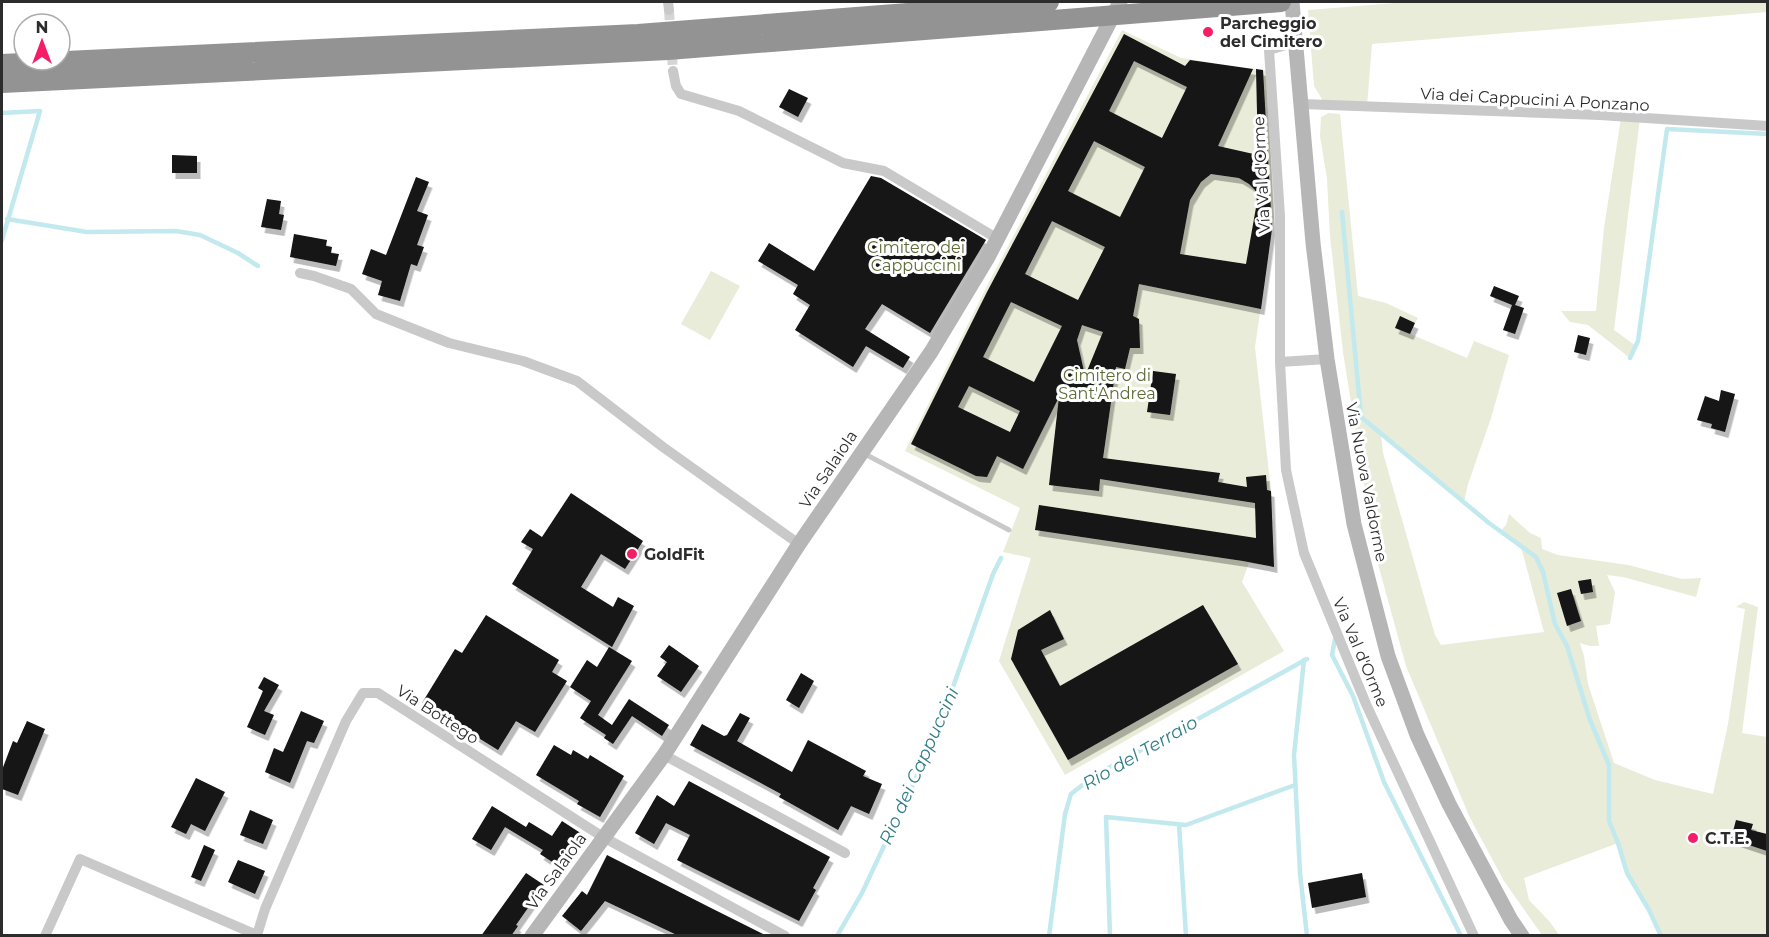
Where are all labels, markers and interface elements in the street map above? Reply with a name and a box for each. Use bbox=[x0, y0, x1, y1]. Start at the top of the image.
north arrow bbox=[12, 12, 72, 72]
place label: Parcheggio del Cimitero bbox=[1220, 14, 1323, 51]
text: N bbox=[36, 18, 48, 37]
marker: Parcheggio del Cimitero bbox=[1201, 25, 1215, 39]
street label: Via dei Cappucini A Ponzano bbox=[1420, 84, 1650, 115]
street label: Via Val d'Orme bbox=[1249, 116, 1274, 234]
park label: Cimitero dei Cappuccini bbox=[867, 238, 965, 275]
park label: Cimitero di Sant'Andrea bbox=[1058, 366, 1156, 403]
street label: Via Nuova Valdorme bbox=[1342, 401, 1391, 564]
street label: Via Salaiola bbox=[795, 427, 861, 512]
place label: GoldFit bbox=[644, 545, 705, 564]
marker: GoldFit bbox=[625, 547, 639, 561]
street label: Via Val d'Orme bbox=[1329, 595, 1392, 710]
street label: Via Bottego bbox=[393, 681, 482, 748]
water label: Rio dei Cappuccini bbox=[874, 684, 964, 848]
water label: Rio del Terraio bbox=[1079, 711, 1201, 795]
street label: Via Salaiola bbox=[522, 829, 591, 913]
place label: C.T.E. bbox=[1705, 829, 1749, 848]
marker: C.T.E. bbox=[1686, 831, 1700, 845]

